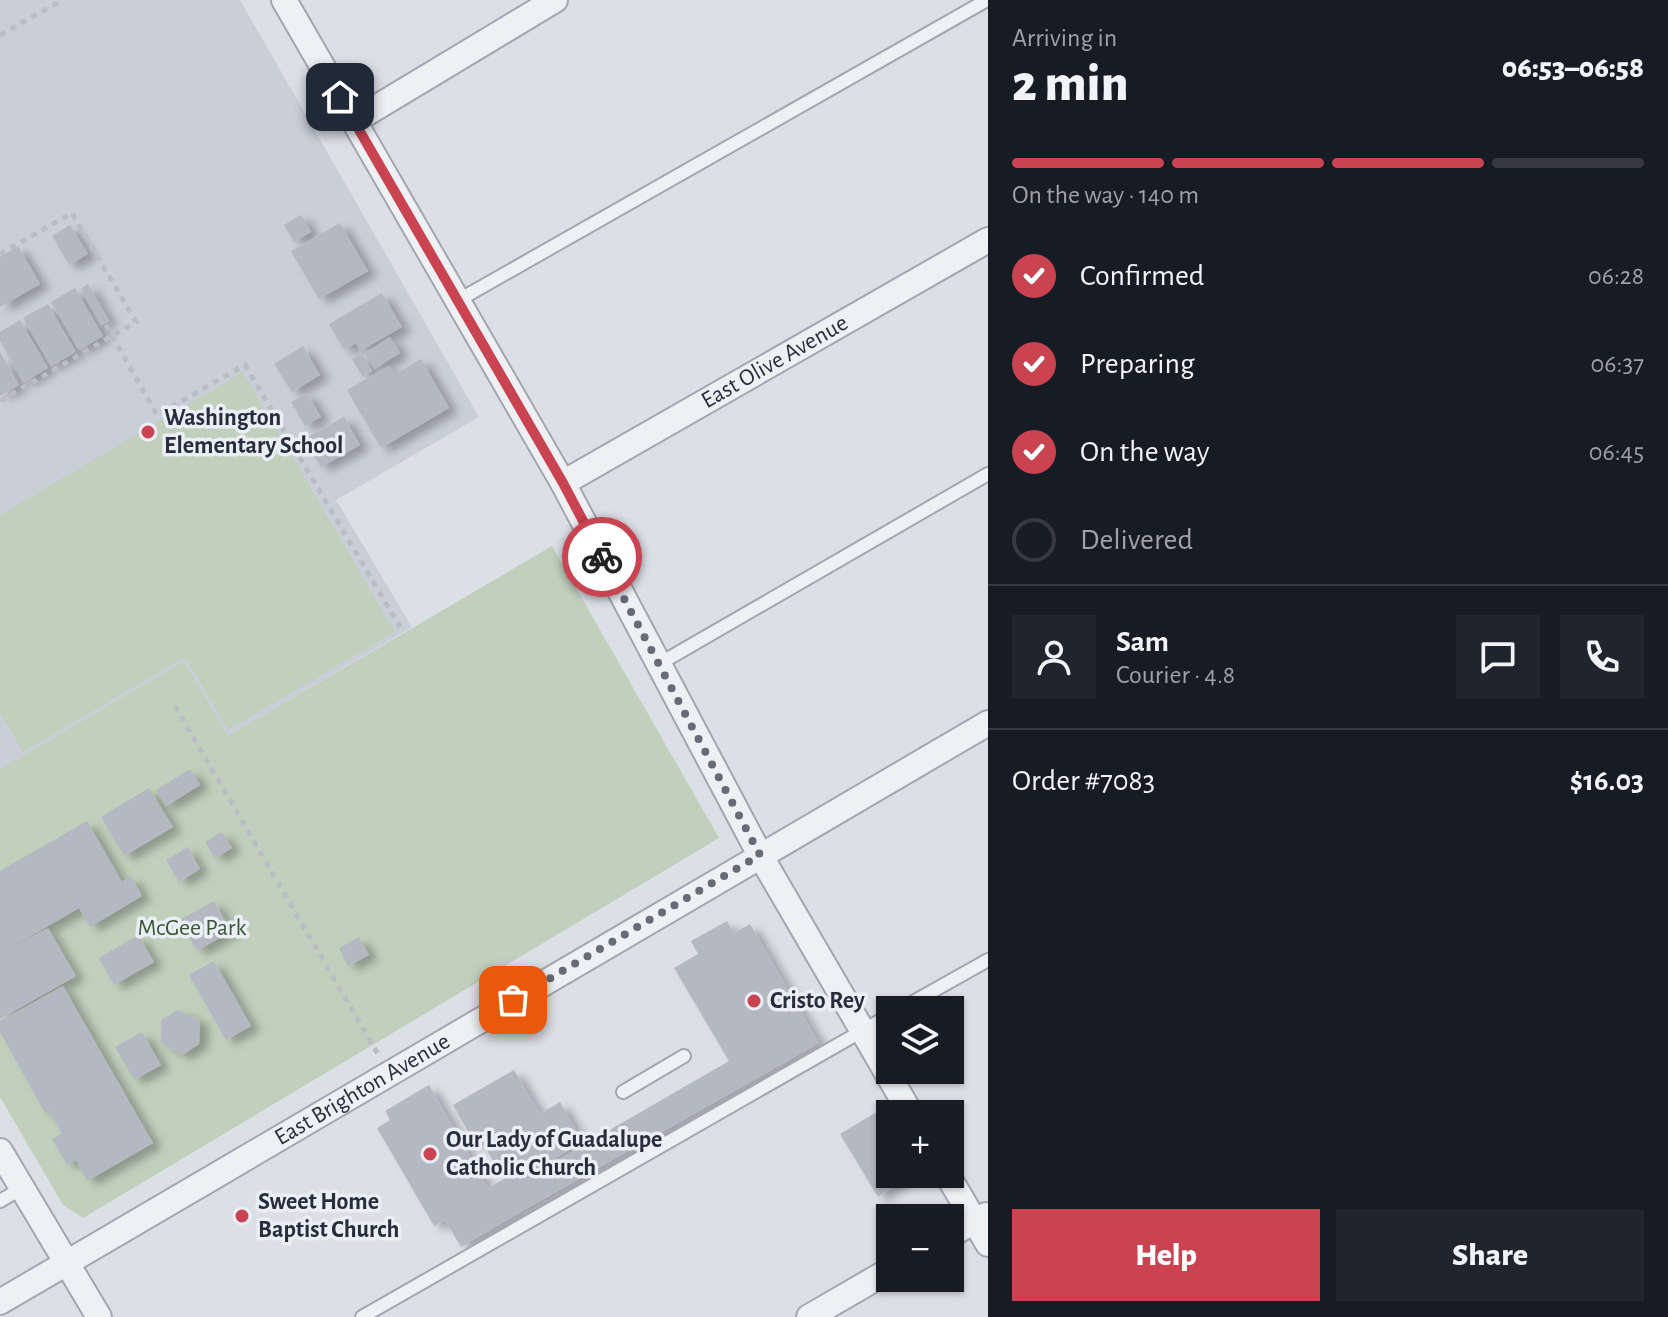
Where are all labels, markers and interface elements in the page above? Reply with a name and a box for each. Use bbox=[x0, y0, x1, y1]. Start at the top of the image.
text: Arriving in bbox=[1012, 25, 1117, 51]
text: 06:53–06:58 bbox=[1502, 53, 1644, 83]
text: 2 min bbox=[1012, 58, 1128, 110]
pin bbox=[306, 63, 374, 131]
icon: home bbox=[318, 75, 362, 119]
text: On the way · 140 m bbox=[1012, 182, 1199, 208]
icon: check bbox=[1012, 254, 1056, 298]
text: Confirmed bbox=[1080, 261, 1204, 291]
text: 06:28 bbox=[1588, 263, 1644, 289]
street label: East Olive Avenue bbox=[697, 311, 852, 413]
icon: check bbox=[1012, 342, 1056, 386]
text: Preparing bbox=[1080, 349, 1195, 379]
text: 06:37 bbox=[1591, 351, 1644, 377]
place label: Washington Elementary School bbox=[164, 406, 343, 458]
marker: Washington Elementary School bbox=[139, 423, 157, 441]
icon: check bbox=[1012, 430, 1056, 474]
text: On the way bbox=[1080, 437, 1209, 467]
text: 06:45 bbox=[1589, 439, 1644, 465]
courier bbox=[562, 517, 642, 597]
text: Delivered bbox=[1080, 525, 1193, 555]
icon: bike bbox=[580, 535, 624, 579]
button: person bbox=[1012, 615, 1096, 699]
button: chat bbox=[1456, 615, 1540, 699]
button: phone bbox=[1560, 615, 1644, 699]
text: Sam bbox=[1116, 627, 1169, 657]
text: Courier · 4.8 bbox=[1116, 662, 1235, 688]
text: Order #7083 bbox=[1012, 766, 1155, 796]
text: $16.03 bbox=[1570, 766, 1644, 796]
park label: McGee Park bbox=[137, 916, 247, 940]
pin bbox=[479, 966, 547, 1034]
icon: bag bbox=[491, 978, 535, 1022]
place label: Cristo Rey bbox=[770, 989, 865, 1013]
marker: Cristo Rey bbox=[745, 992, 763, 1010]
map controls bbox=[876, 996, 964, 1292]
button: layers bbox=[876, 996, 964, 1084]
street label: East Brighton Avenue bbox=[271, 1029, 454, 1150]
button: + bbox=[876, 1100, 964, 1188]
place label: Our Lady of Guadalupe Catholic Church bbox=[446, 1128, 662, 1180]
marker: Our Lady of Guadalupe Catholic Church bbox=[421, 1145, 439, 1163]
place label: Sweet Home Baptist Church bbox=[258, 1190, 399, 1242]
button: − bbox=[876, 1204, 964, 1292]
marker: Sweet Home Baptist Church bbox=[233, 1207, 251, 1225]
button: Help bbox=[1012, 1209, 1320, 1301]
button: Share bbox=[1336, 1209, 1644, 1301]

